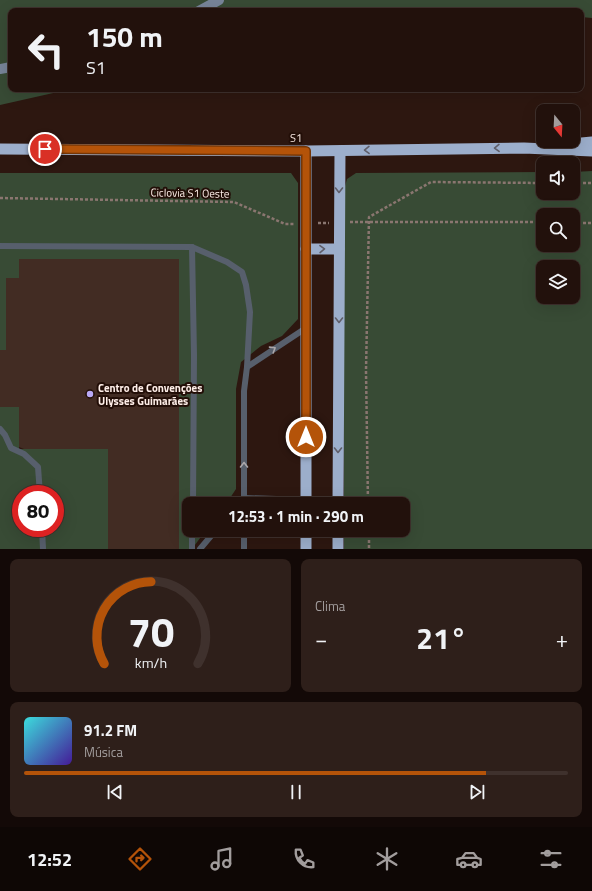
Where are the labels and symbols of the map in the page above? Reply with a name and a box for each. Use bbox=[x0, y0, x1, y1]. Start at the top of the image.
north arrow bbox=[536, 104, 580, 148]
street label: S1 bbox=[290, 130, 302, 146]
pin bbox=[28, 132, 62, 166]
one-way arrow bbox=[494, 144, 500, 152]
one-way arrow bbox=[364, 146, 370, 154]
street label: Ciclovia S1 Oeste bbox=[150, 184, 230, 202]
one-way arrow bbox=[335, 187, 343, 193]
one-way arrow bbox=[319, 245, 325, 253]
one-way arrow bbox=[335, 317, 343, 323]
one-way arrow bbox=[269, 346, 276, 354]
place label: Centro de Convenções Ulysses Guimarães bbox=[98, 380, 202, 409]
marker: Centro de Convenções Ulysses Guimarães bbox=[85, 389, 95, 399]
position arrow bbox=[285, 416, 327, 458]
one-way arrow bbox=[334, 447, 342, 453]
one-way arrow bbox=[240, 462, 248, 468]
speed limit sign: 80 bbox=[12, 485, 64, 537]

